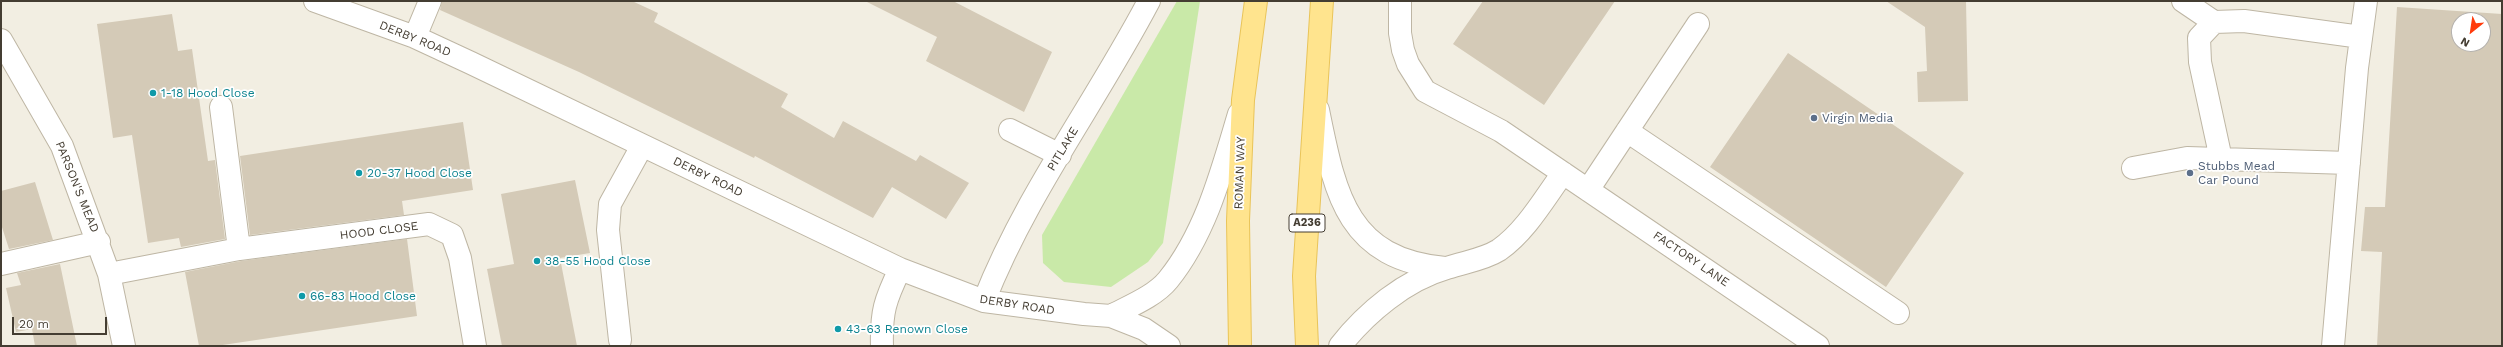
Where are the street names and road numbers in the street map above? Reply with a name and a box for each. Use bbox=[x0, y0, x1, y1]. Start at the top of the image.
street label: DERBY ROAD bbox=[377, 18, 453, 60]
street label: PITLAKE bbox=[1044, 124, 1082, 174]
street label: ROMAN WAY bbox=[1232, 136, 1248, 210]
street label: PARSON'S MEAD bbox=[52, 139, 102, 235]
street label: DERBY ROAD bbox=[671, 154, 745, 200]
road number: A236 bbox=[1289, 214, 1325, 232]
street label: HOOD CLOSE bbox=[339, 219, 419, 243]
street label: FACTORY LANE bbox=[1650, 228, 1732, 290]
street label: DERBY ROAD bbox=[978, 292, 1056, 318]

